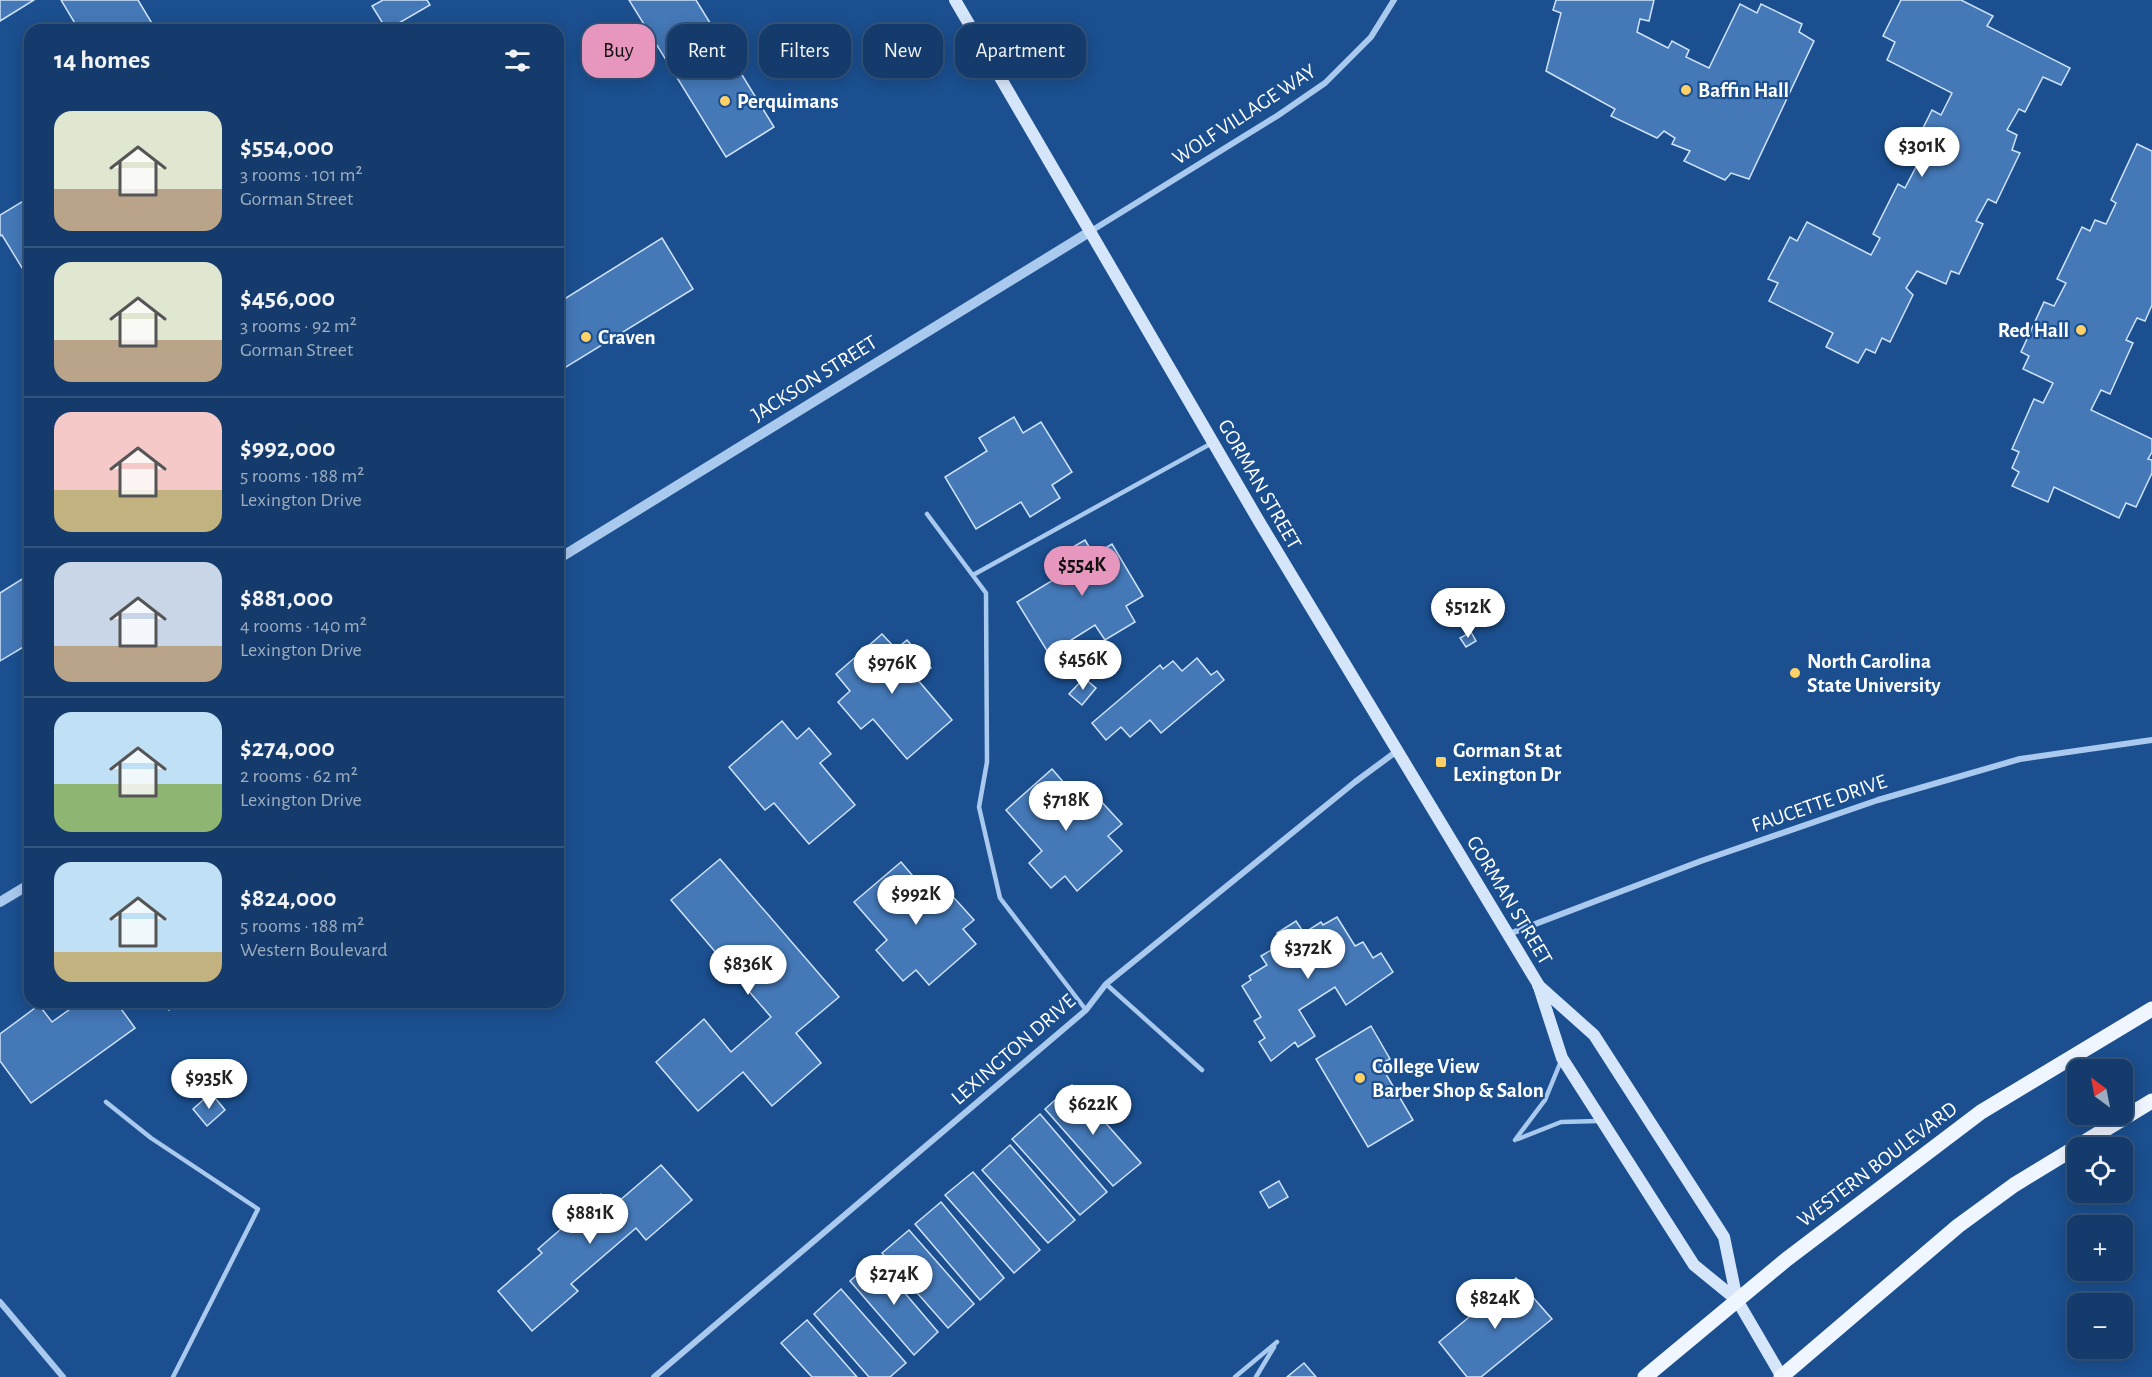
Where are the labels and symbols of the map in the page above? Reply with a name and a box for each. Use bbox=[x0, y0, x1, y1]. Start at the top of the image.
street label: WOLF VILLAGE WAY bbox=[1169, 60, 1320, 169]
place label: Baffin Hall bbox=[1698, 80, 1789, 101]
marker: Baffin Hall bbox=[1679, 83, 1693, 97]
place label: Perquimans bbox=[737, 91, 839, 112]
marker: Perquimans bbox=[718, 94, 732, 108]
pin: $301K bbox=[1880, 127, 1964, 178]
place label: Red Hall bbox=[1998, 320, 2069, 341]
marker: Red Hall bbox=[2074, 323, 2088, 337]
place label: Craven bbox=[598, 327, 656, 348]
marker: Craven bbox=[579, 330, 593, 344]
street label: JACKSON STREET bbox=[748, 331, 881, 425]
street label: GORMAN STREET bbox=[1214, 416, 1305, 553]
pin: $554K bbox=[1040, 546, 1124, 597]
pin: $512K bbox=[1426, 588, 1510, 639]
pin: $456K bbox=[1041, 640, 1125, 691]
pin: $976K bbox=[850, 644, 934, 695]
place label: North Carolina State University bbox=[1807, 651, 1941, 696]
marker: North Carolina State University bbox=[1788, 666, 1802, 680]
place label: Gorman St at Lexington Dr bbox=[1453, 740, 1562, 785]
marker: Gorman St at Lexington Dr bbox=[1434, 755, 1448, 769]
street label: FAUCETTE DRIVE bbox=[1749, 771, 1889, 836]
pin: $718K bbox=[1024, 781, 1108, 832]
street label: GORMAN STREET bbox=[1463, 832, 1556, 968]
pin: $992K bbox=[874, 875, 958, 926]
pin: $372K bbox=[1266, 929, 1350, 980]
pin: $836K bbox=[706, 945, 790, 996]
street label: LEXINGTON DRIVE bbox=[947, 990, 1079, 1109]
place label: College View Barber Shop & Salon bbox=[1372, 1056, 1544, 1101]
pin: $935K bbox=[167, 1059, 251, 1110]
north arrow bbox=[2067, 1059, 2133, 1125]
marker: College View Barber Shop & Salon bbox=[1353, 1071, 1367, 1085]
pin: $622K bbox=[1051, 1085, 1135, 1136]
street label: WESTERN BOULEVARD bbox=[1794, 1098, 1961, 1231]
pin: $881K bbox=[548, 1194, 632, 1245]
pin: $274K bbox=[852, 1255, 936, 1306]
pin: $824K bbox=[1453, 1279, 1537, 1330]

